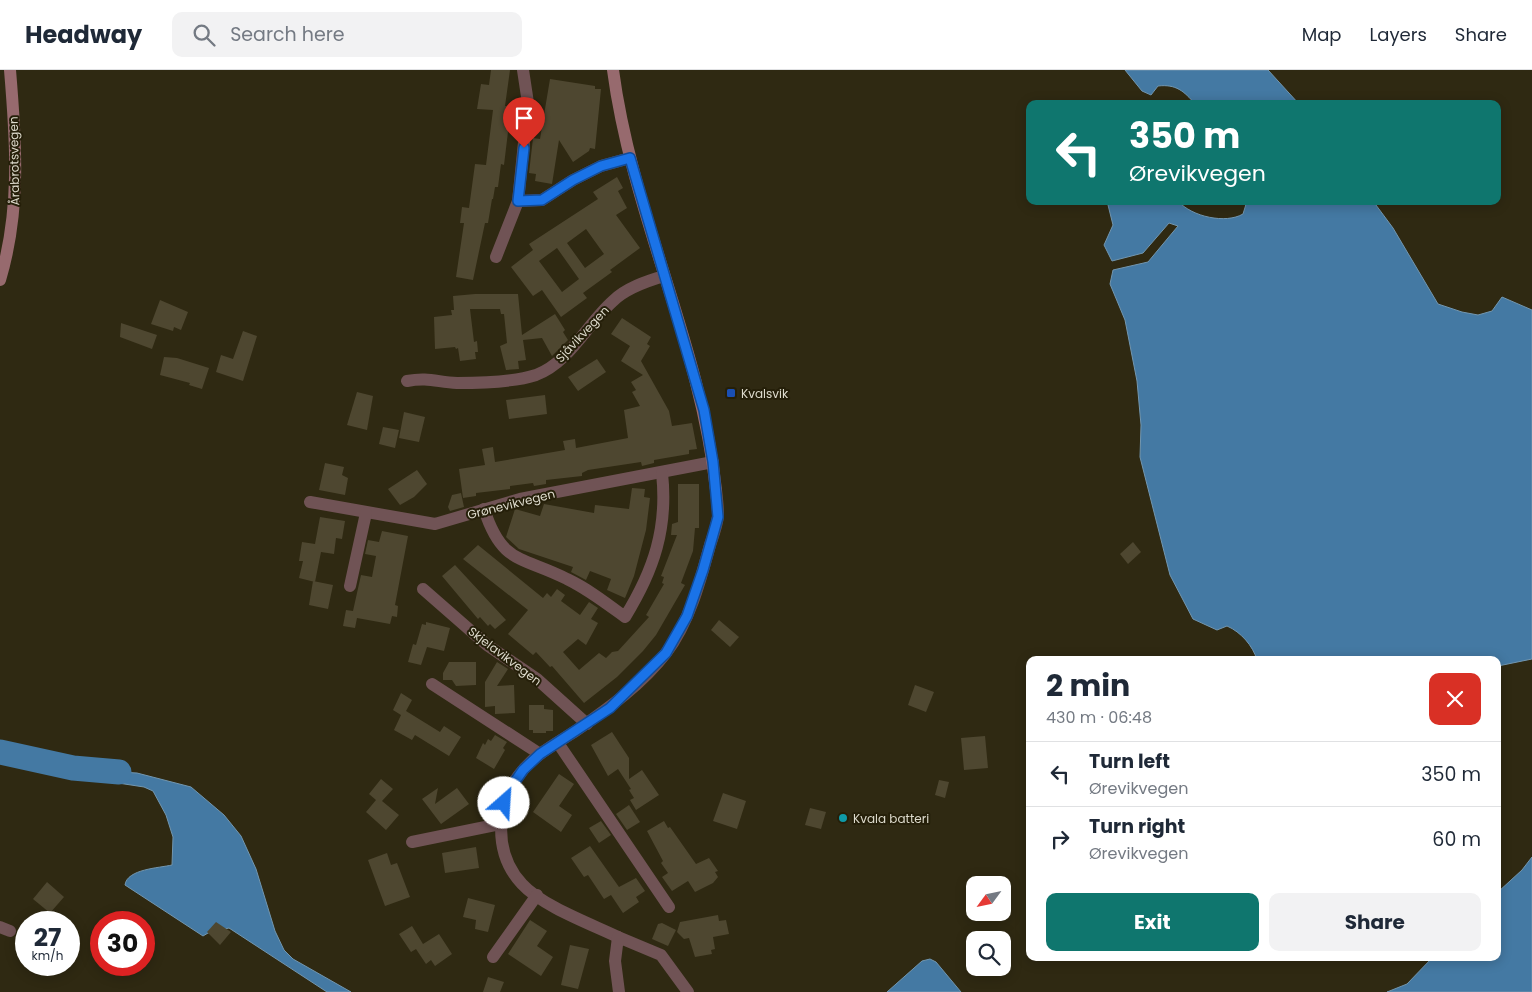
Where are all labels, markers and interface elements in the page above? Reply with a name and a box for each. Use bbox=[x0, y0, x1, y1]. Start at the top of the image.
search box bbox=[172, 12, 522, 57]
text: Headway bbox=[25, 18, 142, 51]
icon: search bbox=[190, 21, 218, 49]
text: Search here bbox=[230, 21, 345, 48]
text: Map bbox=[1302, 22, 1342, 47]
text: Layers bbox=[1370, 22, 1427, 47]
text: Share bbox=[1455, 22, 1507, 47]
pin bbox=[503, 97, 545, 148]
icon: arrive bbox=[510, 104, 538, 132]
text: 350 m bbox=[1129, 111, 1240, 160]
street label: Årabrotsvegen bbox=[5, 116, 23, 206]
icon: left bbox=[1046, 120, 1111, 185]
text: Ørevikvegen bbox=[1129, 158, 1266, 189]
street label: Sjåvikvegen bbox=[551, 302, 613, 366]
place label: Kvalsvik bbox=[741, 385, 789, 402]
marker: Kvalsvik bbox=[725, 387, 737, 399]
street label: Grønevikvegen bbox=[465, 485, 557, 523]
street label: Skjelavikvegen bbox=[465, 623, 545, 689]
text: 2 min bbox=[1046, 664, 1130, 707]
button: close bbox=[1429, 673, 1481, 725]
text: 430 m · 06:48 bbox=[1046, 706, 1152, 729]
text: Turn left bbox=[1089, 748, 1170, 775]
icon: left bbox=[1046, 760, 1074, 788]
text: 350 m bbox=[1421, 761, 1481, 788]
position arrow bbox=[477, 776, 529, 828]
text: Ørevikvegen bbox=[1089, 777, 1189, 800]
place label: Kvala batteri bbox=[853, 810, 929, 827]
marker: Kvala batteri bbox=[837, 812, 849, 824]
text: Turn right bbox=[1089, 813, 1185, 840]
icon: right bbox=[1046, 825, 1074, 853]
text: 60 m bbox=[1432, 826, 1481, 853]
text: Ørevikvegen bbox=[1089, 842, 1189, 865]
north arrow bbox=[966, 876, 1011, 921]
map controls bbox=[966, 876, 1011, 976]
button: Exit bbox=[1046, 893, 1259, 951]
button: Share bbox=[1269, 893, 1481, 951]
speed limit sign: 30 bbox=[90, 911, 155, 976]
text: 27 bbox=[34, 920, 61, 955]
button: search bbox=[966, 931, 1011, 976]
text: km/h bbox=[32, 947, 63, 964]

